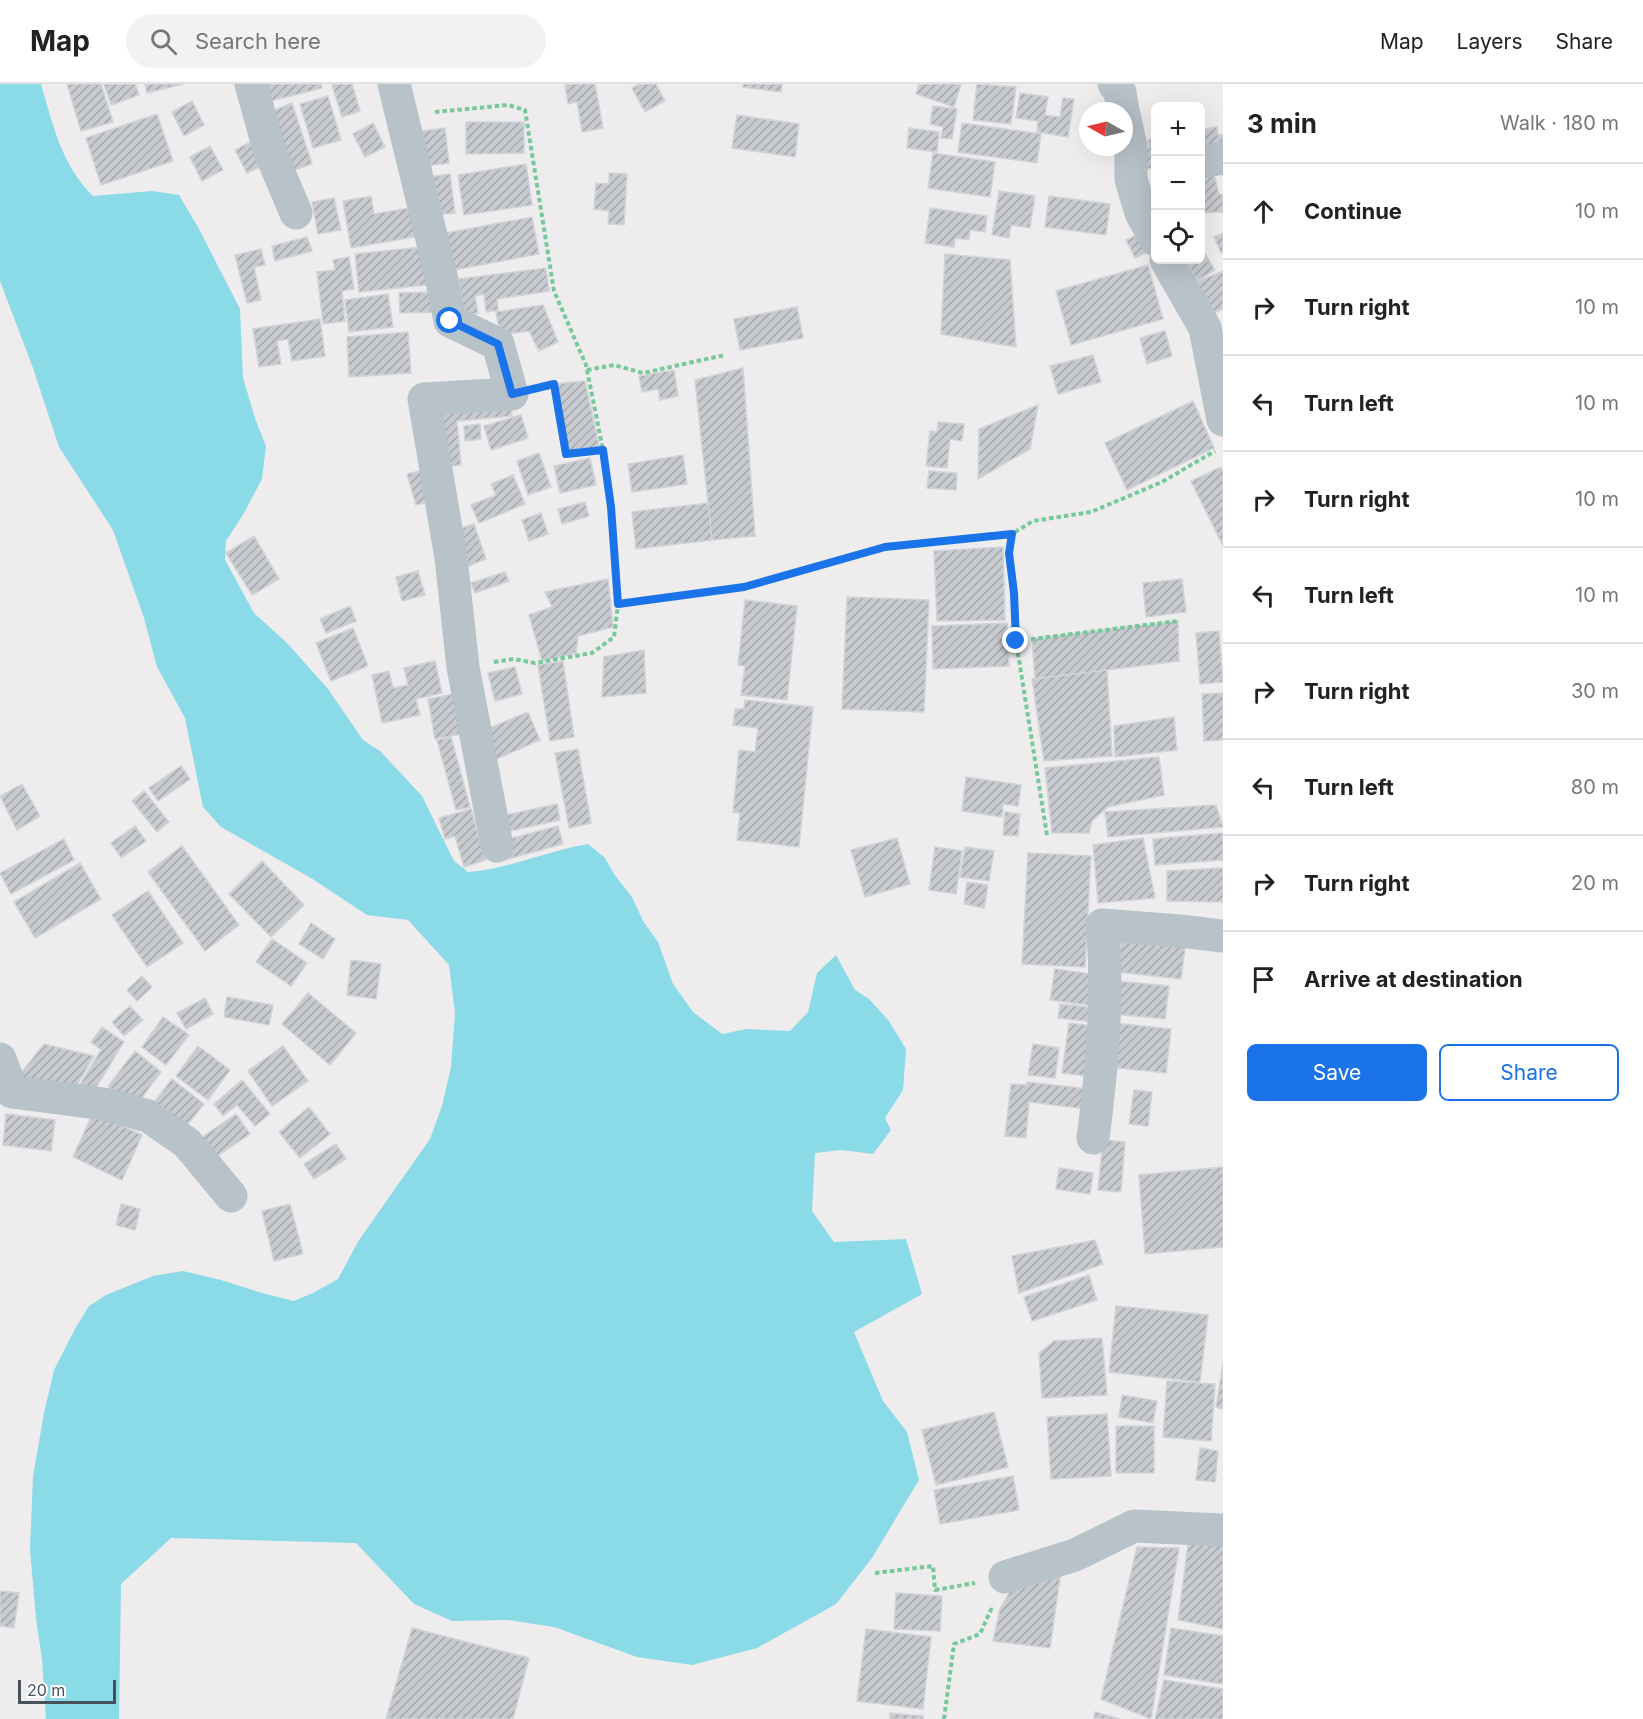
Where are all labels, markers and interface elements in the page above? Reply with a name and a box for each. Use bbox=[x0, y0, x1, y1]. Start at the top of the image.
search box bbox=[126, 14, 546, 68]
text: Map bbox=[30, 24, 90, 58]
icon: search bbox=[147, 25, 180, 58]
text: Search here bbox=[195, 28, 321, 54]
text: Map bbox=[1380, 29, 1424, 54]
text: Layers bbox=[1457, 29, 1523, 54]
text: Share bbox=[1556, 29, 1613, 54]
north arrow bbox=[1079, 102, 1133, 156]
map controls bbox=[1151, 102, 1205, 264]
button: + bbox=[1151, 102, 1205, 156]
text: 3 min bbox=[1247, 108, 1317, 139]
text: Walk · 180 m bbox=[1500, 111, 1619, 135]
button: − bbox=[1151, 156, 1205, 210]
icon: ahead bbox=[1247, 195, 1280, 228]
text: Continue bbox=[1304, 198, 1402, 224]
text: 10 m bbox=[1575, 199, 1619, 223]
button: locate bbox=[1151, 210, 1205, 264]
icon: right bbox=[1247, 291, 1280, 324]
text: Turn right bbox=[1304, 294, 1410, 320]
text: 10 m bbox=[1575, 295, 1619, 319]
route start bbox=[436, 307, 462, 333]
icon: left bbox=[1247, 387, 1280, 420]
text: Turn left bbox=[1304, 390, 1394, 416]
text: 10 m bbox=[1575, 391, 1619, 415]
icon: right bbox=[1247, 483, 1280, 516]
text: Turn right bbox=[1304, 486, 1410, 512]
text: 10 m bbox=[1575, 487, 1619, 511]
icon: left bbox=[1247, 579, 1280, 612]
text: Turn left bbox=[1304, 582, 1394, 608]
text: 10 m bbox=[1575, 583, 1619, 607]
route end bbox=[1002, 627, 1028, 653]
icon: right bbox=[1247, 675, 1280, 708]
text: Turn right bbox=[1304, 678, 1410, 704]
text: 30 m bbox=[1571, 679, 1619, 703]
icon: left bbox=[1247, 771, 1280, 804]
text: Turn left bbox=[1304, 774, 1394, 800]
text: 80 m bbox=[1571, 775, 1619, 799]
icon: right bbox=[1247, 867, 1280, 900]
text: Turn right bbox=[1304, 870, 1410, 896]
text: 20 m bbox=[1571, 871, 1619, 895]
icon: arrive bbox=[1247, 963, 1280, 996]
text: Arrive at destination bbox=[1304, 966, 1523, 992]
button: Save bbox=[1247, 1044, 1427, 1101]
button: Share bbox=[1439, 1044, 1619, 1101]
scale bar bbox=[18, 1677, 116, 1704]
text: 20 m bbox=[27, 1680, 65, 1700]

